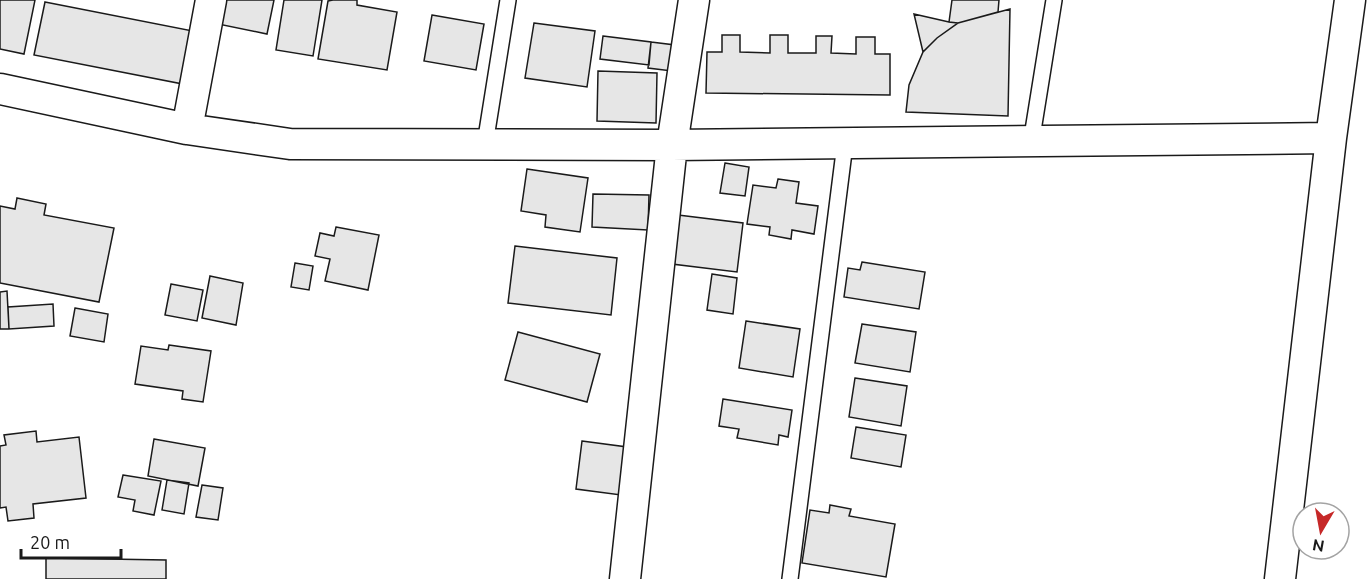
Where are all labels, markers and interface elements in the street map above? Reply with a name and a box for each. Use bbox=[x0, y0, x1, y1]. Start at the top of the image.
north arrow bbox=[1291, 501, 1351, 561]
scale bar bbox=[21, 522, 122, 560]
text: 20 m bbox=[30, 532, 70, 552]
text: N bbox=[1311, 536, 1326, 556]

